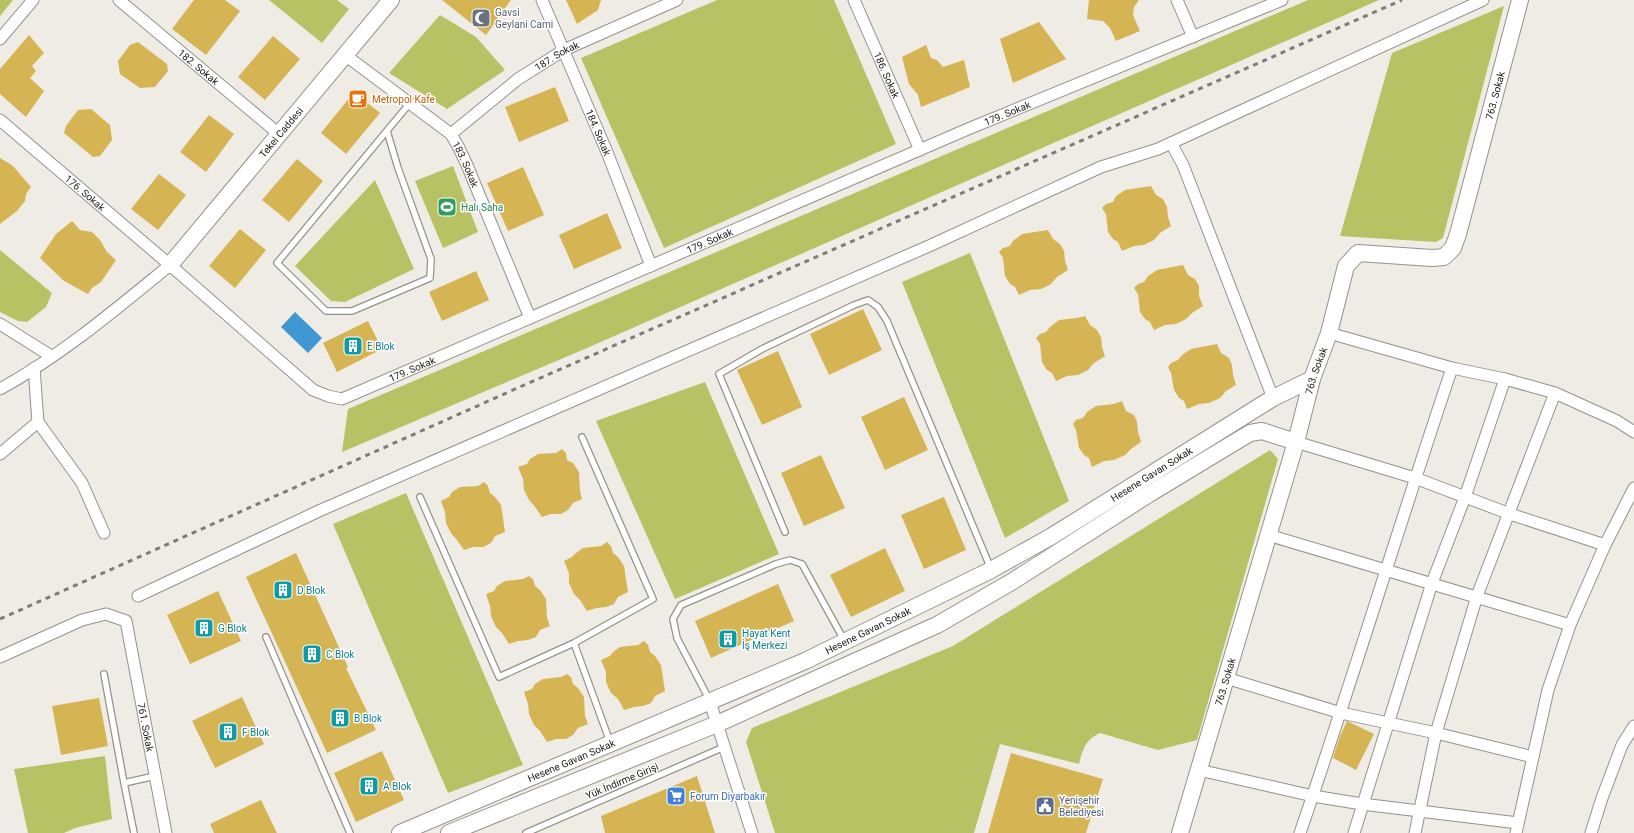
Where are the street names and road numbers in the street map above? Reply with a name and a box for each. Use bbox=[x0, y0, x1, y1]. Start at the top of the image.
street label: 187. Sokak bbox=[533, 38, 581, 73]
street label: 182. Sokak bbox=[176, 47, 222, 87]
street label: 186. Sokak bbox=[872, 50, 902, 101]
street label: 763. Sokak bbox=[1483, 69, 1507, 121]
street label: 179. Sokak bbox=[982, 98, 1033, 127]
street label: Tekel Caddesi bbox=[257, 105, 305, 160]
street label: 184. Sokak bbox=[584, 108, 614, 158]
street label: 183. Sokak bbox=[451, 139, 481, 190]
street label: 176. Sokak bbox=[63, 173, 108, 213]
street label: 179. Sokak bbox=[685, 225, 735, 255]
street label: 763. Sokak bbox=[1303, 345, 1329, 395]
street label: 179. Sokak bbox=[387, 354, 438, 384]
street label: Hesene Gavan Sokak bbox=[1109, 444, 1195, 504]
street label: Hesene Gavan Sokak bbox=[823, 604, 913, 656]
street label: 763. Sokak bbox=[1213, 655, 1237, 707]
street label: 761. Sokak bbox=[136, 702, 156, 753]
street label: Hesene Gavan Sokak bbox=[526, 737, 617, 784]
street label: Yük İndirme Girişi bbox=[584, 760, 660, 801]

